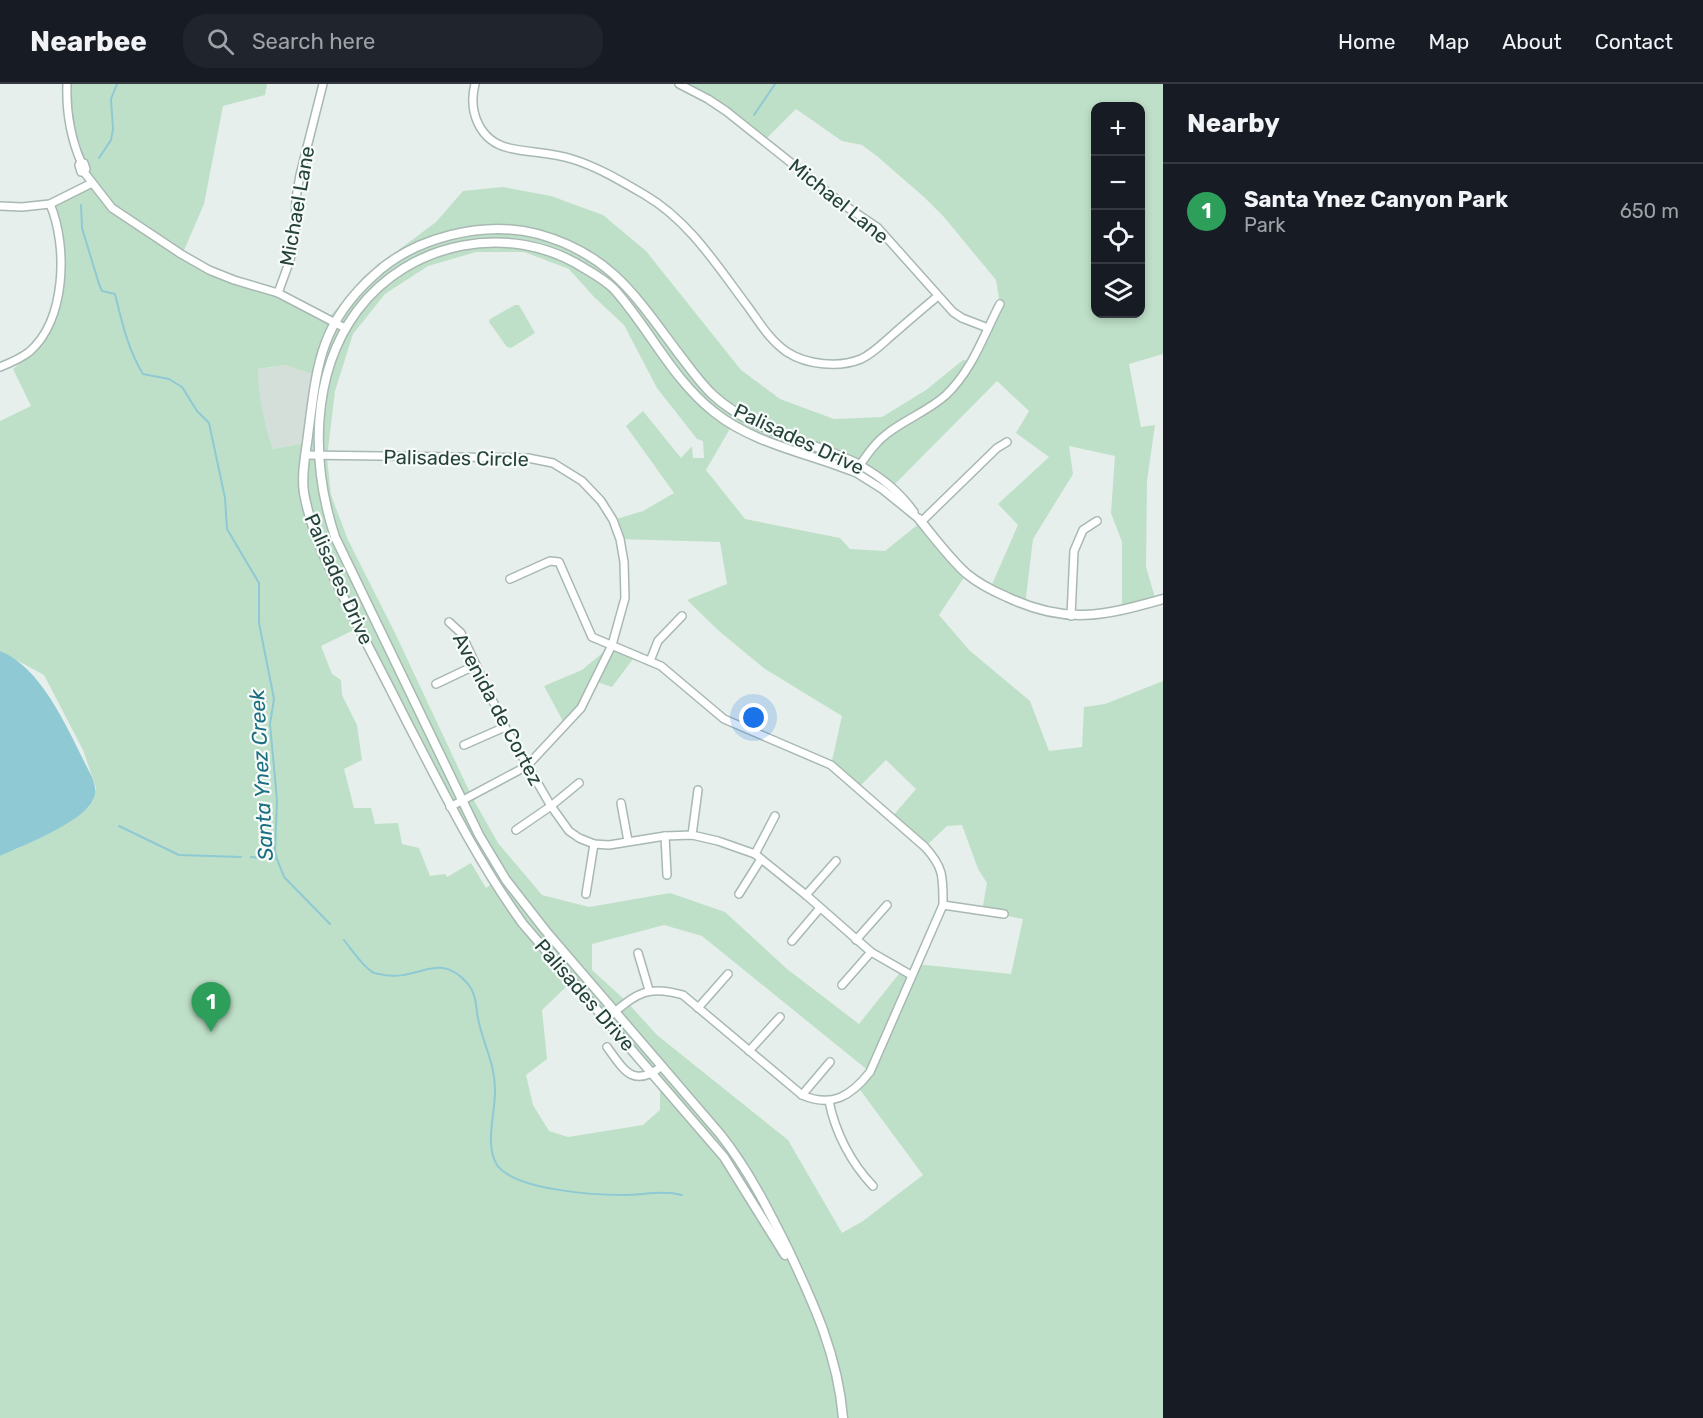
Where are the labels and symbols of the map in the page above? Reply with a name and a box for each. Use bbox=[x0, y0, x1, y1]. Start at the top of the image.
street label: Michael Lane bbox=[275, 144, 319, 268]
street label: Michael Lane bbox=[784, 153, 894, 249]
street label: Palisades Drive bbox=[730, 398, 868, 480]
street label: Palisades Circle bbox=[383, 445, 529, 471]
street label: Palisades Drive bbox=[299, 510, 379, 648]
street label: Avenida de Cortez bbox=[448, 629, 548, 789]
water label: Santa Ynez Creek bbox=[244, 688, 278, 861]
your location bbox=[739, 703, 768, 732]
street label: Palisades Drive bbox=[530, 934, 640, 1056]
pin: 1 bbox=[192, 982, 230, 1032]

